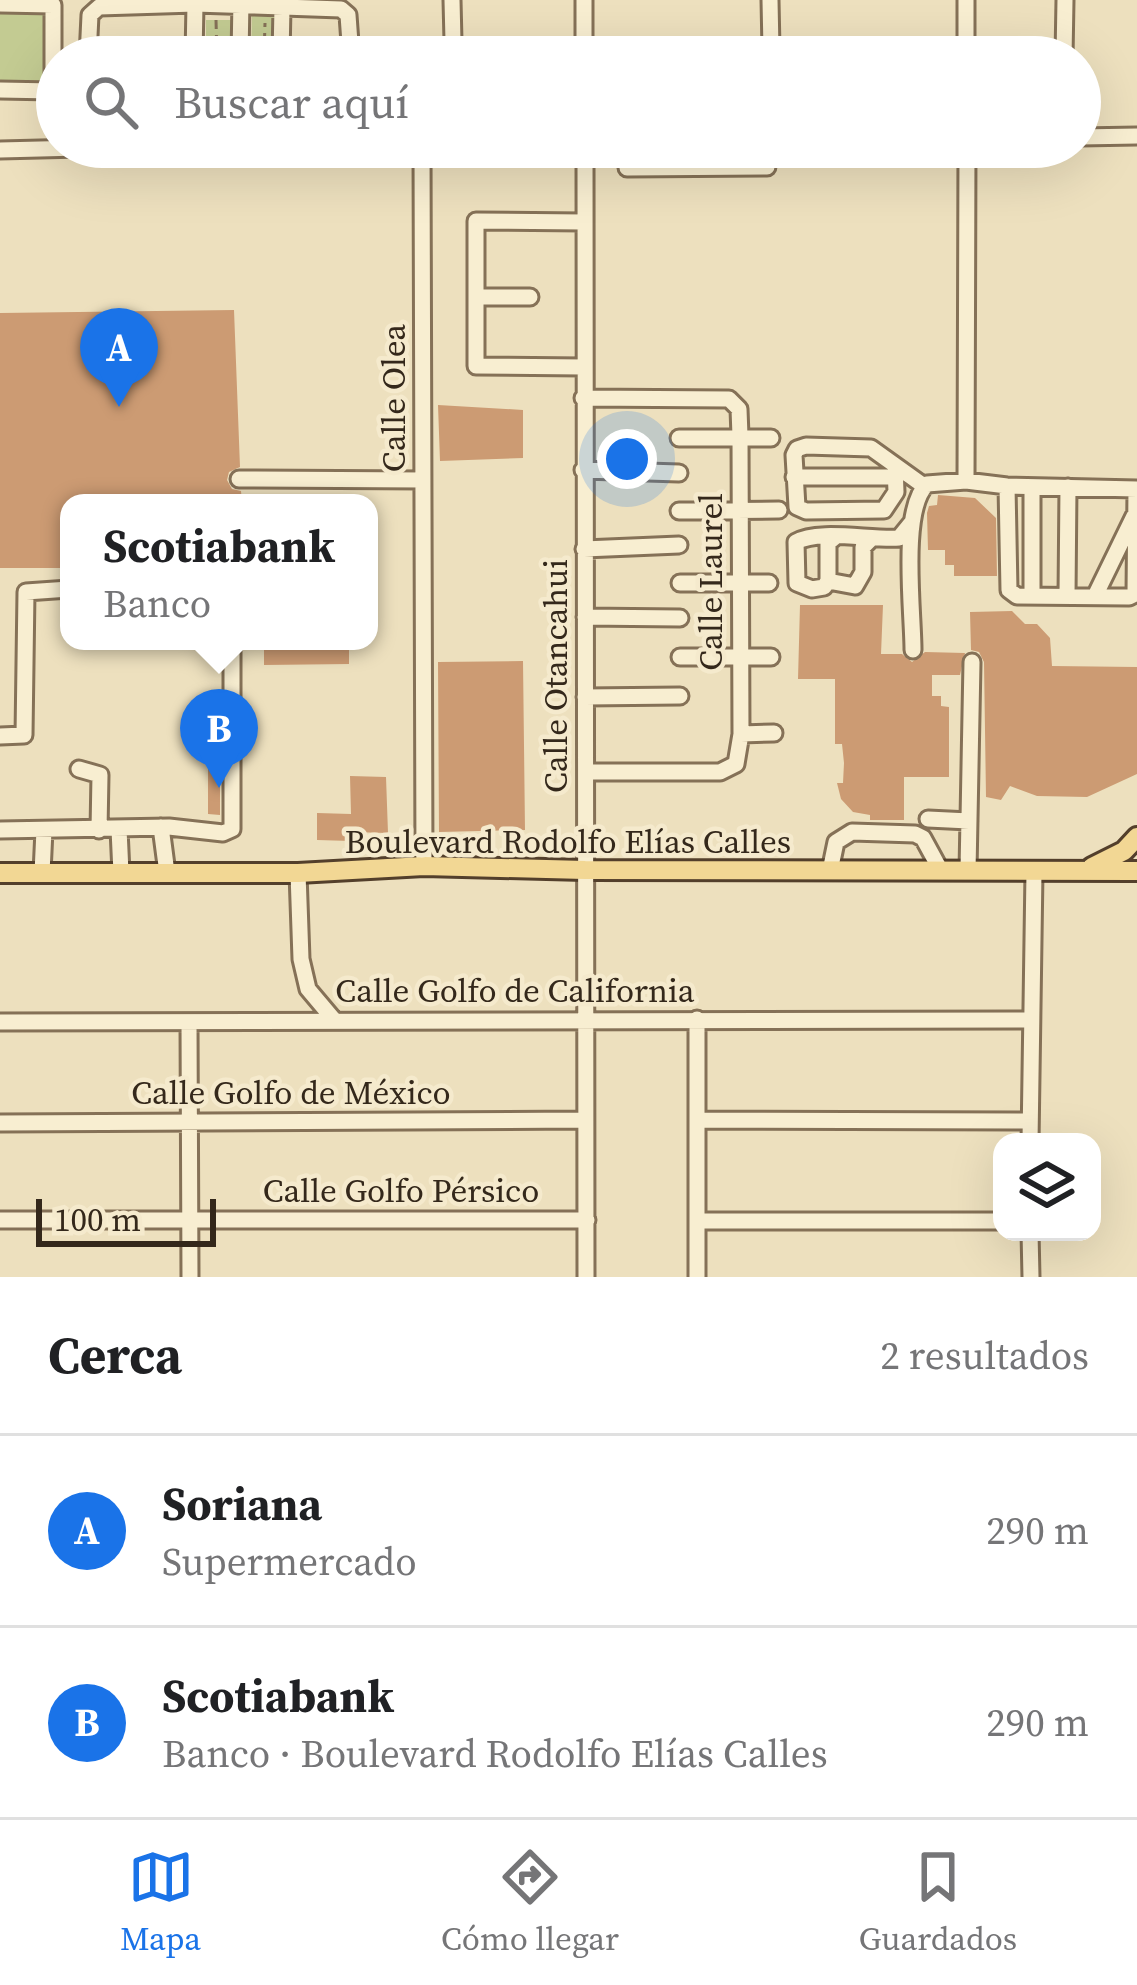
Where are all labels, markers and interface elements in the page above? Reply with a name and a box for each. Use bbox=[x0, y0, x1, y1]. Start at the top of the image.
search box bbox=[36, 36, 1101, 168]
icon: search bbox=[78, 69, 144, 135]
text: Buscar aquí bbox=[174, 71, 409, 133]
pin: A bbox=[80, 308, 158, 407]
street label: Calle Olea bbox=[371, 324, 416, 472]
your location bbox=[597, 429, 657, 489]
street label: Calle Laurel bbox=[688, 493, 733, 671]
popup bbox=[60, 494, 378, 650]
text: Scotiabank bbox=[103, 515, 335, 577]
street label: Calle Otancahui bbox=[533, 559, 578, 793]
text: Banco bbox=[103, 577, 211, 630]
pin: B bbox=[180, 689, 258, 788]
street label: Boulevard Rodolfo Elías Calles bbox=[345, 819, 791, 864]
street label: Calle Golfo de California bbox=[335, 968, 695, 1013]
street label: Calle Golfo de México bbox=[131, 1070, 451, 1115]
map controls bbox=[993, 1133, 1101, 1241]
button: layers bbox=[993, 1133, 1101, 1241]
street label: Calle Golfo Pérsico bbox=[263, 1168, 539, 1213]
scale bar bbox=[36, 1193, 216, 1246]
text: 100 m bbox=[54, 1197, 141, 1242]
text: Cerca bbox=[48, 1320, 182, 1390]
text: 2 resultados bbox=[880, 1329, 1089, 1382]
text: Soriana bbox=[162, 1473, 322, 1535]
text: A bbox=[74, 1504, 100, 1557]
text: 290 m bbox=[986, 1504, 1089, 1557]
text: Supermercado bbox=[162, 1535, 417, 1588]
text: Scotiabank bbox=[162, 1665, 394, 1727]
text: B bbox=[74, 1696, 100, 1749]
text: 290 m bbox=[986, 1696, 1089, 1749]
text: Banco · Boulevard Rodolfo Elías Calles bbox=[162, 1727, 828, 1780]
tab: Mapa bbox=[120, 1844, 201, 1961]
tab: Cómo llegar bbox=[441, 1844, 619, 1961]
tab: Guardados bbox=[859, 1844, 1017, 1961]

